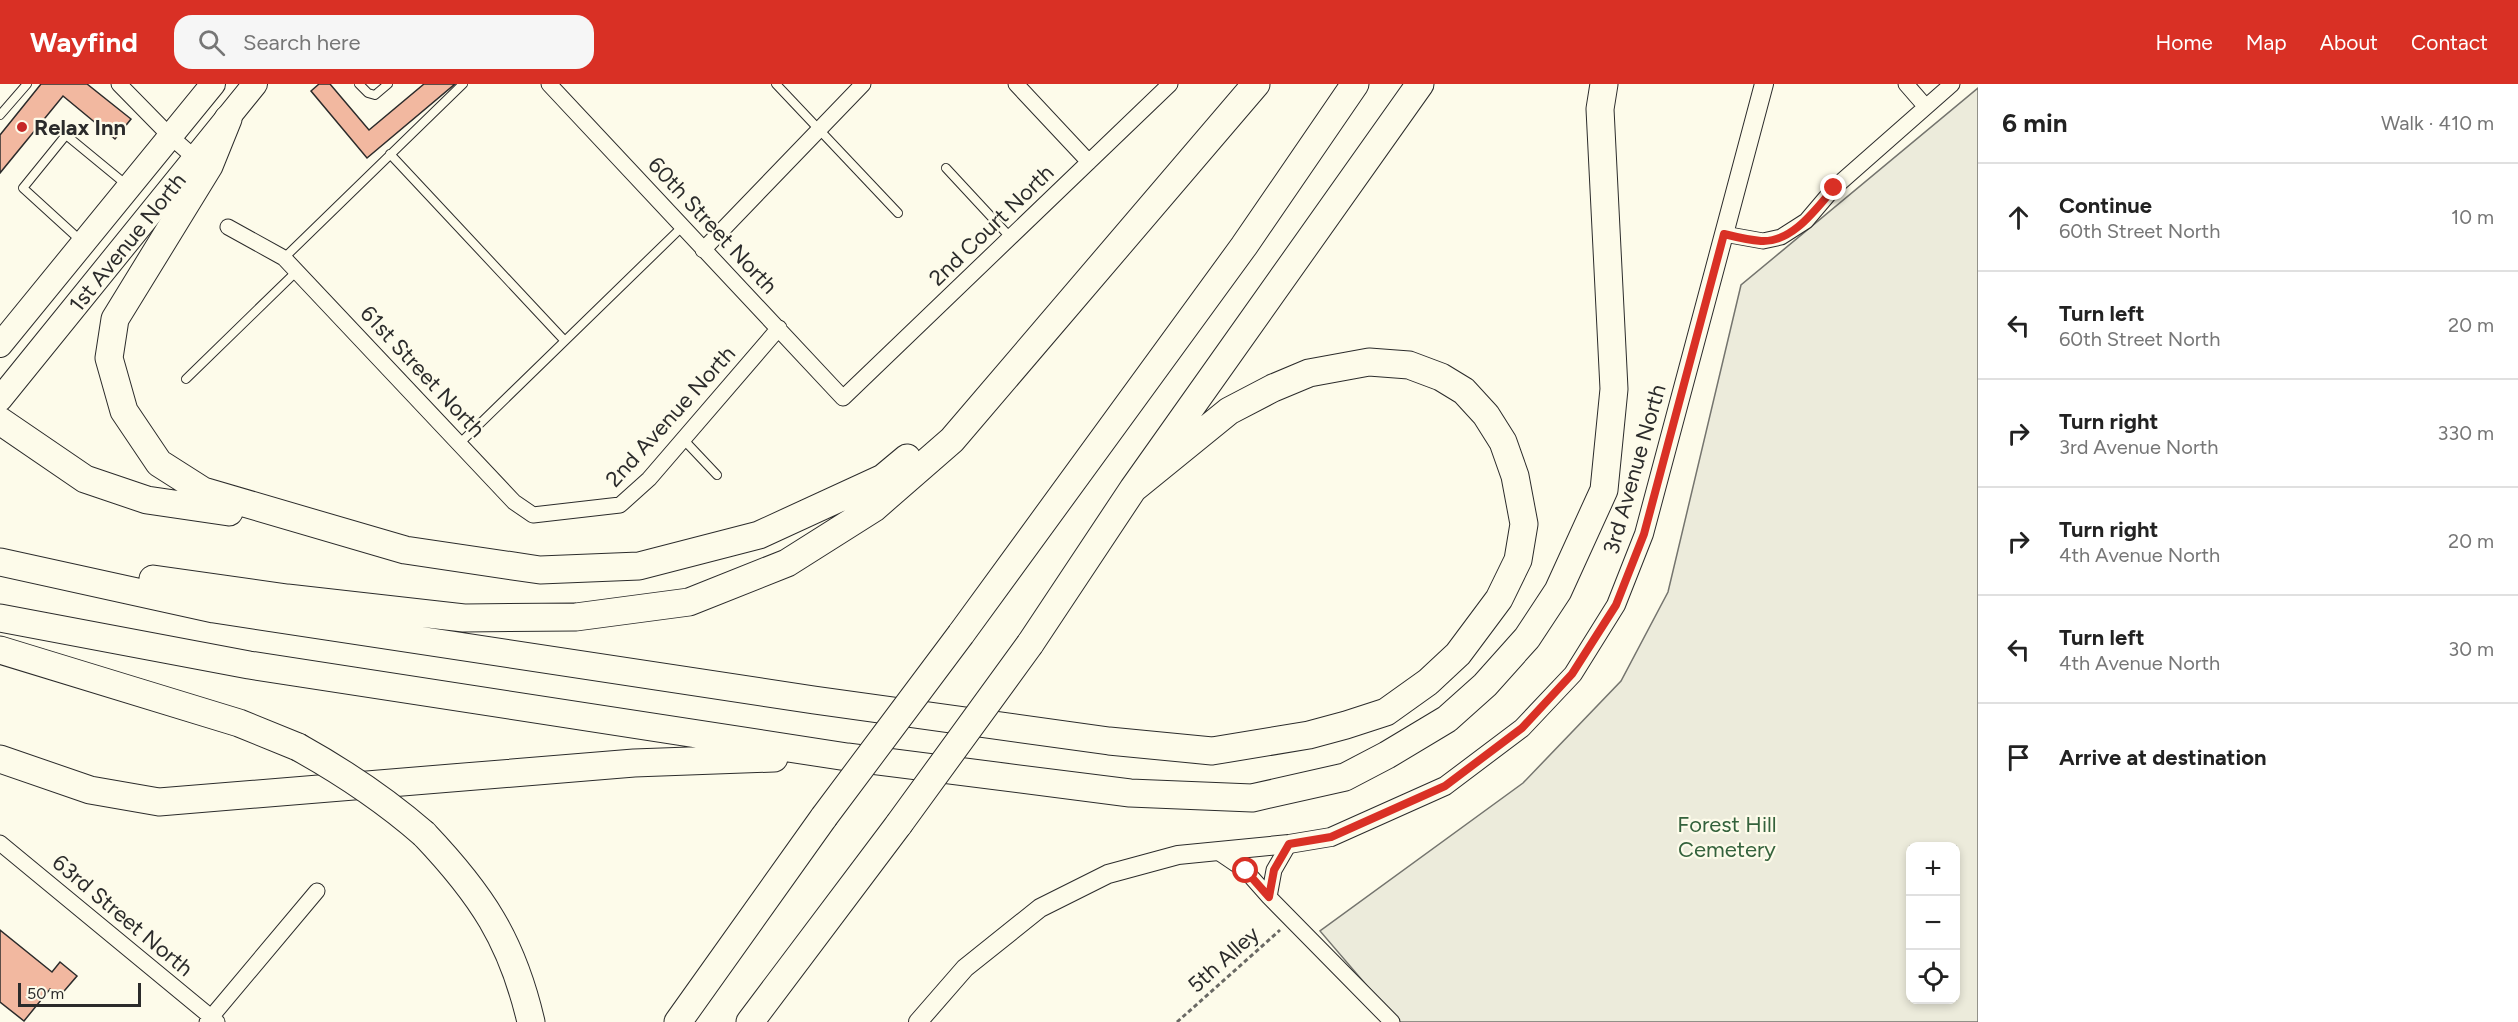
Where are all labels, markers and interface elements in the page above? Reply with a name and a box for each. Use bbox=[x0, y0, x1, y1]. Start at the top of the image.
search box bbox=[174, 15, 594, 69]
text: Wayfind bbox=[30, 25, 138, 59]
icon: search bbox=[195, 26, 228, 59]
text: Search here bbox=[243, 29, 361, 56]
text: Home bbox=[2156, 30, 2213, 55]
text: Map bbox=[2246, 30, 2287, 55]
text: About bbox=[2320, 30, 2378, 55]
text: Contact bbox=[2411, 30, 2488, 55]
text: 6 min bbox=[2002, 107, 2068, 139]
text: Walk · 410 m bbox=[2381, 111, 2494, 135]
place label: Relax Inn bbox=[34, 114, 126, 141]
marker: Relax Inn bbox=[15, 120, 29, 134]
street label: 60th Street North bbox=[642, 151, 783, 299]
street label: 2nd Court North bbox=[923, 159, 1059, 292]
street label: 1st Avenue North bbox=[63, 167, 192, 317]
route end bbox=[1820, 174, 1846, 200]
text: Continue bbox=[2059, 192, 2152, 219]
icon: ahead bbox=[2002, 201, 2035, 234]
text: 10 m bbox=[2451, 205, 2494, 229]
text: 60th Street North bbox=[2059, 219, 2220, 243]
street label: 61st Street North bbox=[355, 300, 491, 443]
text: Turn left bbox=[2059, 300, 2145, 327]
icon: left bbox=[2002, 309, 2035, 342]
text: 20 m bbox=[2448, 313, 2494, 337]
text: 60th Street North bbox=[2059, 327, 2220, 351]
street label: 2nd Avenue North bbox=[600, 340, 741, 492]
street label: 3rd Avenue North bbox=[1597, 381, 1672, 557]
text: Turn right bbox=[2059, 408, 2158, 435]
icon: right bbox=[2002, 417, 2035, 450]
text: 330 m bbox=[2437, 421, 2494, 445]
text: 3rd Avenue North bbox=[2059, 435, 2218, 459]
text: Turn right bbox=[2059, 516, 2158, 543]
icon: right bbox=[2002, 525, 2035, 558]
text: 20 m bbox=[2448, 529, 2494, 553]
text: 4th Avenue North bbox=[2059, 543, 2220, 567]
text: Turn left bbox=[2059, 624, 2145, 651]
icon: left bbox=[2002, 633, 2035, 666]
text: 30 m bbox=[2448, 637, 2494, 661]
text: 4th Avenue North bbox=[2059, 651, 2220, 675]
icon: arrive bbox=[2002, 741, 2035, 774]
text: Arrive at destination bbox=[2059, 744, 2267, 771]
park label: Forest Hill Cemetery bbox=[1677, 811, 1777, 863]
map controls bbox=[1906, 842, 1960, 1004]
button: + bbox=[1906, 842, 1960, 896]
street label: 63rd Street North bbox=[47, 849, 198, 982]
route start bbox=[1232, 857, 1258, 883]
button: − bbox=[1906, 896, 1960, 950]
street label: 5th Alley bbox=[1182, 920, 1265, 998]
button: locate bbox=[1906, 950, 1960, 1004]
scale bar bbox=[18, 980, 141, 1008]
text: 50 m bbox=[27, 984, 64, 1003]

